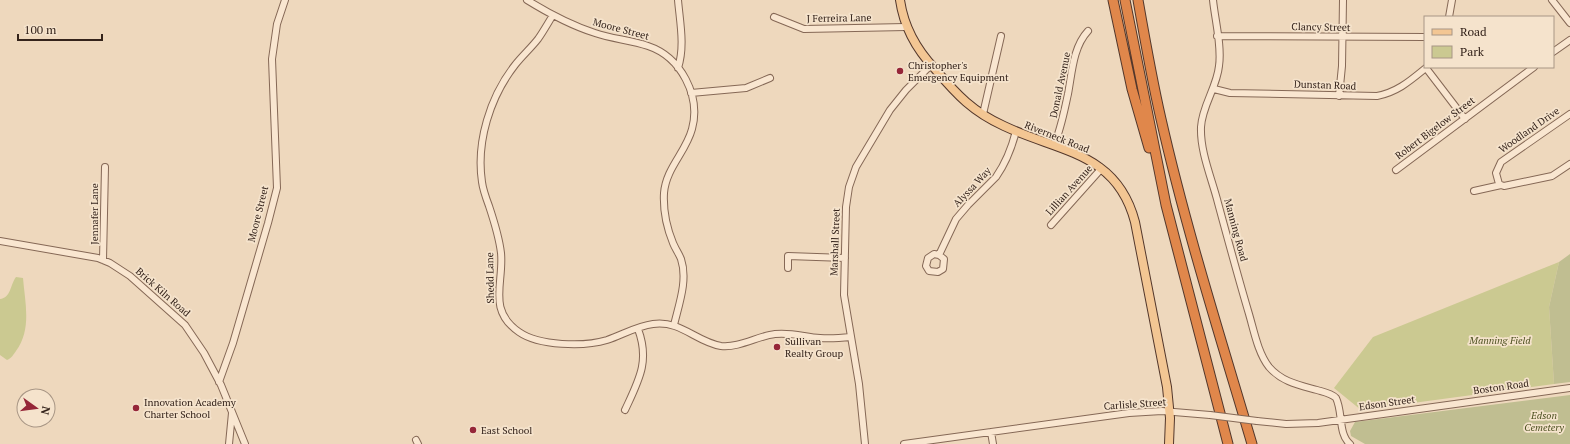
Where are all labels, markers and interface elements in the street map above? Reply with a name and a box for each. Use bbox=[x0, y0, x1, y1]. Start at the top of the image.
street label: J Ferreira Lane bbox=[806, 11, 872, 25]
street label: Moore Street bbox=[591, 15, 651, 43]
scale bar bbox=[18, 16, 102, 42]
legend bbox=[1424, 16, 1554, 68]
street label: Clancy Street bbox=[1291, 20, 1351, 34]
text: 100 m bbox=[24, 22, 57, 37]
text: Road bbox=[1460, 24, 1487, 39]
text: Park bbox=[1460, 44, 1485, 59]
street label: Donald Avenue bbox=[1047, 51, 1073, 119]
place label: Christopher's Emergency Equipment bbox=[908, 59, 1009, 84]
marker: Christopher's Emergency Equipment bbox=[895, 66, 905, 76]
street label: Dunstan Road bbox=[1294, 77, 1357, 93]
street label: Robert Bigelow Street bbox=[1393, 94, 1478, 162]
street label: Woodland Drive bbox=[1496, 104, 1562, 156]
street label: Riverneck Road bbox=[1023, 118, 1092, 156]
street label: Lillian Avenue bbox=[1043, 162, 1095, 218]
street label: Alyssa Way bbox=[950, 164, 994, 210]
street label: Jennafer Lane bbox=[88, 183, 101, 245]
street label: Moore Street bbox=[245, 184, 271, 244]
street label: Manning Road bbox=[1221, 197, 1251, 263]
street label: Marshall Street bbox=[827, 208, 843, 276]
street label: Shedd Lane bbox=[483, 252, 497, 304]
street label: Brick Kiln Road bbox=[133, 265, 193, 320]
park label: Manning Field bbox=[1468, 334, 1531, 347]
place label: Sullivan Realty Group bbox=[785, 335, 843, 360]
marker: Sullivan Realty Group bbox=[772, 342, 782, 352]
street label: Boston Road bbox=[1472, 377, 1530, 397]
north arrow bbox=[16, 388, 56, 428]
street label: Edson Street bbox=[1358, 393, 1416, 413]
street label: Carlisle Street bbox=[1103, 395, 1167, 413]
place label: Innovation Academy Charter School bbox=[144, 396, 237, 421]
marker: Innovation Academy Charter School bbox=[131, 403, 141, 413]
text: N bbox=[38, 405, 54, 417]
park label: Edson Cemetery bbox=[1524, 409, 1564, 434]
place label: East School bbox=[481, 424, 532, 437]
marker: East School bbox=[468, 425, 478, 435]

